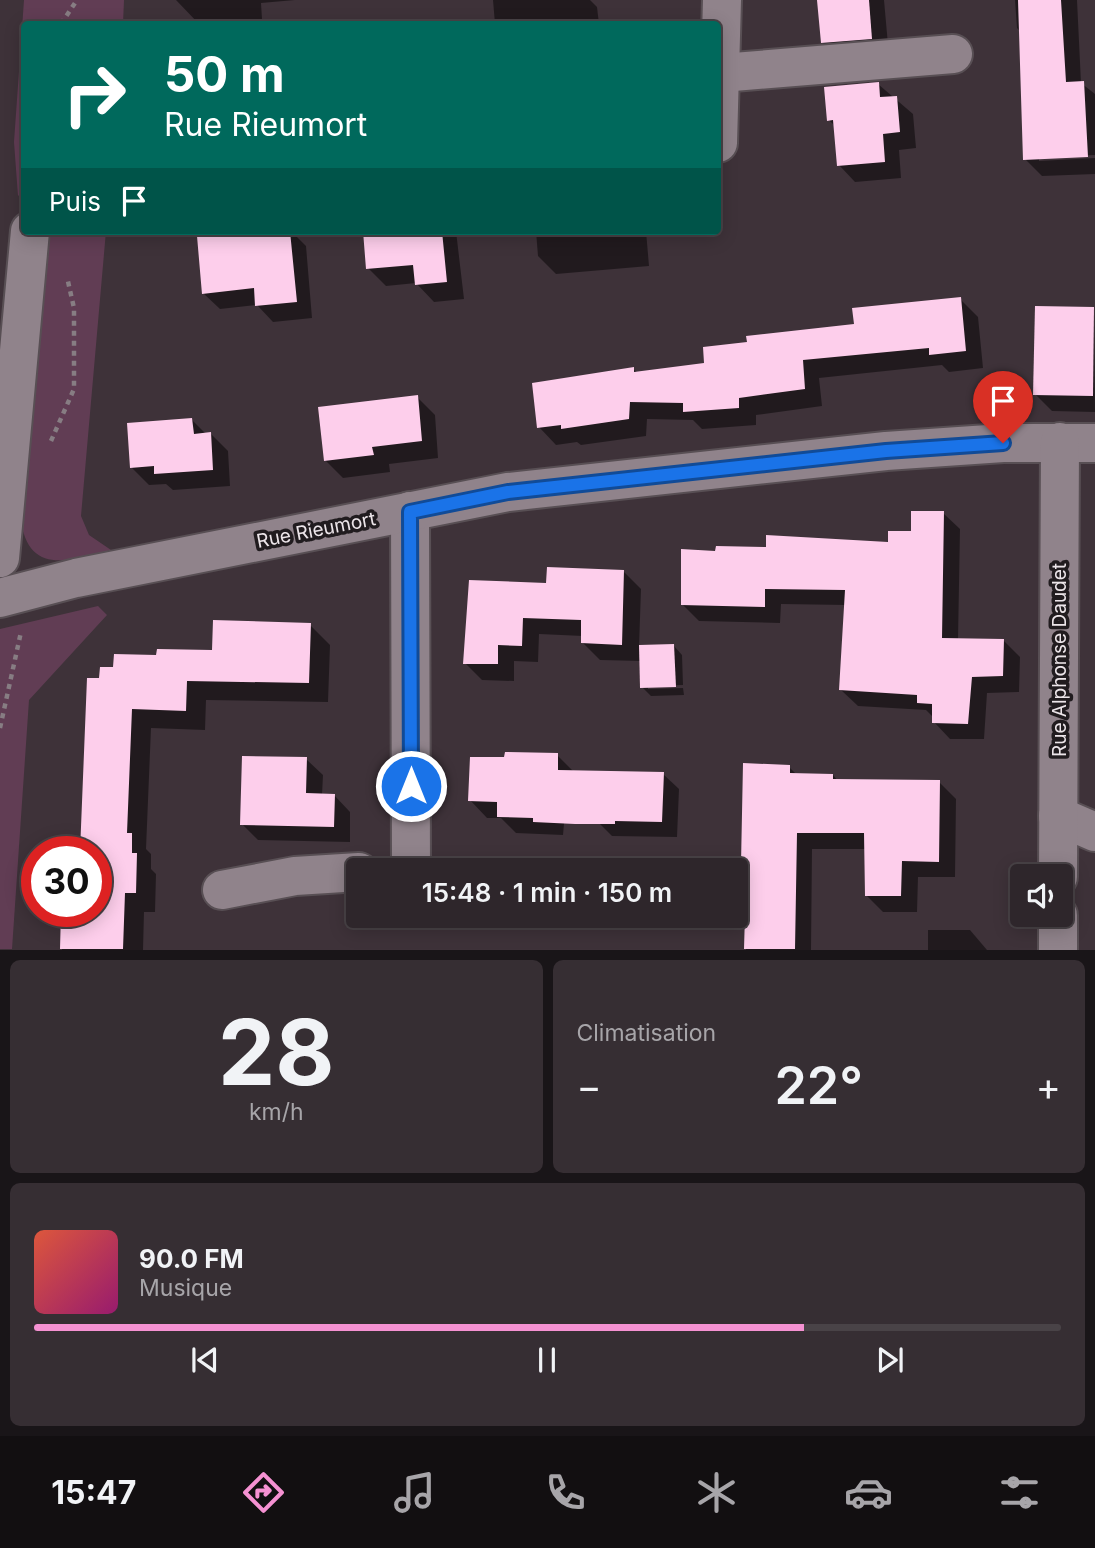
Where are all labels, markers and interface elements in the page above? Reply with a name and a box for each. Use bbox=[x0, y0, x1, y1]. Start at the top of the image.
text: 50 m bbox=[164, 45, 285, 104]
icon: right bbox=[49, 49, 140, 140]
text: Rue Rieumort bbox=[164, 105, 367, 144]
icon: arrive bbox=[115, 182, 153, 220]
text: Puis bbox=[49, 186, 101, 217]
pin bbox=[973, 371, 1033, 443]
icon: arrive bbox=[984, 382, 1022, 420]
street label: Rue Rieumort bbox=[255, 507, 377, 553]
street label: Rue Alphonse Daudet bbox=[1048, 563, 1071, 757]
position arrow bbox=[374, 749, 448, 823]
speed limit sign: 30 bbox=[21, 836, 112, 927]
map controls bbox=[1010, 864, 1073, 927]
button: sound bbox=[1010, 864, 1073, 927]
text: 15:48 · 1 min · 150 m bbox=[422, 877, 672, 908]
text: 28 bbox=[218, 997, 335, 1107]
text: Climatisation bbox=[577, 1019, 716, 1047]
text: 22° bbox=[774, 1054, 863, 1117]
text: − bbox=[577, 1063, 602, 1109]
text: + bbox=[1036, 1063, 1061, 1109]
text: km/h bbox=[249, 1098, 304, 1126]
text: 90.0 FM bbox=[139, 1243, 244, 1274]
text: Musique bbox=[139, 1274, 232, 1302]
icon: previous bbox=[186, 1341, 224, 1379]
icon: pause bbox=[528, 1341, 566, 1379]
icon: next bbox=[871, 1341, 909, 1379]
icon: directions bbox=[239, 1468, 288, 1517]
icon: music bbox=[390, 1468, 439, 1517]
icon: phone bbox=[541, 1468, 590, 1517]
icon: climate bbox=[692, 1468, 741, 1517]
icon: car bbox=[844, 1468, 893, 1517]
icon: filters bbox=[995, 1468, 1044, 1517]
text: 15:47 bbox=[51, 1473, 136, 1512]

